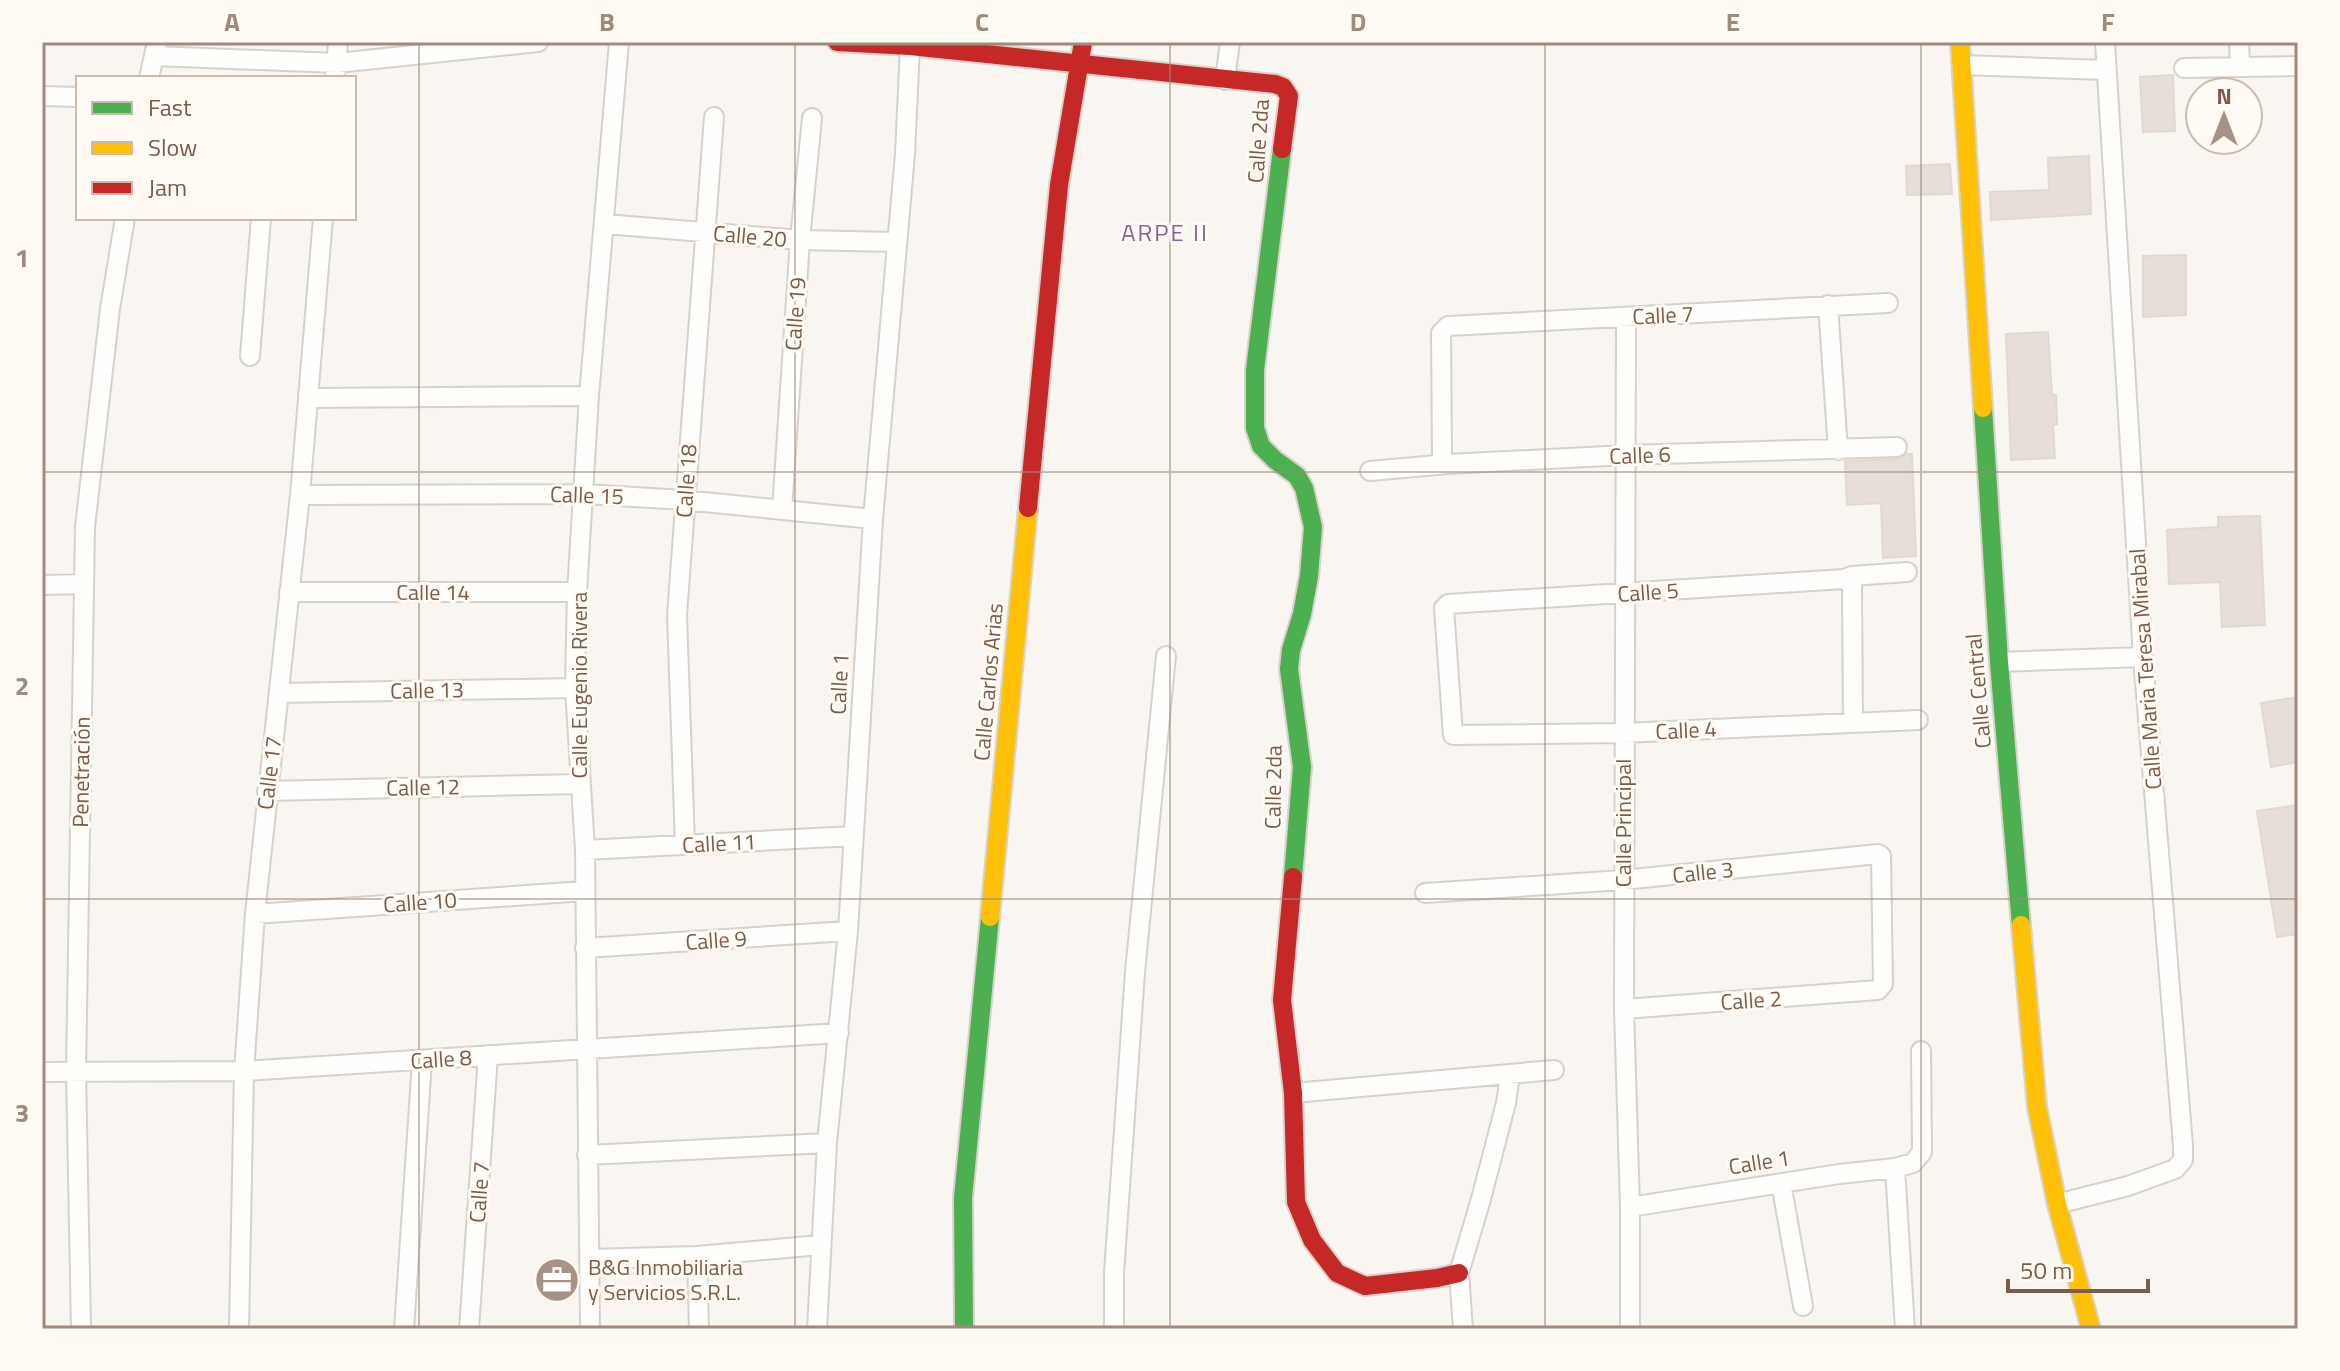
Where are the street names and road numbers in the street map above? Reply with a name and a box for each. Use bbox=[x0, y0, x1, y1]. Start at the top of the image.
street label: Calle 2da bbox=[1238, 98, 1278, 184]
street label: Calle 20 bbox=[712, 216, 788, 256]
street label: Calle 19 bbox=[775, 276, 815, 352]
street label: Calle 7 bbox=[1631, 296, 1695, 334]
street label: Calle 6 bbox=[1609, 437, 1671, 473]
street label: Calle 18 bbox=[666, 443, 706, 519]
street label: Calle 15 bbox=[550, 477, 624, 513]
street label: Calle Maria Teresa Mirabal bbox=[2120, 547, 2170, 791]
street label: Calle 5 bbox=[1616, 573, 1680, 611]
street label: Calle 14 bbox=[396, 575, 470, 609]
street label: Calle Eugenio Rivera bbox=[562, 592, 596, 778]
street label: Calle Carlos Arias bbox=[964, 602, 1012, 762]
street label: Calle Central bbox=[1956, 632, 2000, 750]
street label: Calle 1 bbox=[820, 652, 858, 716]
street label: Calle 13 bbox=[390, 672, 464, 708]
street label: Calle 4 bbox=[1654, 711, 1718, 749]
street label: Penetración bbox=[63, 716, 99, 828]
street label: Calle 17 bbox=[248, 734, 290, 812]
street label: Calle 2da bbox=[1255, 745, 1291, 829]
street label: Calle Principal bbox=[1606, 759, 1640, 887]
street label: Calle 12 bbox=[386, 769, 460, 805]
street label: Calle 11 bbox=[681, 824, 757, 862]
street label: Calle 3 bbox=[1671, 852, 1735, 892]
street label: Calle 10 bbox=[382, 882, 458, 922]
street label: Calle 9 bbox=[684, 921, 748, 959]
street label: Calle 2 bbox=[1719, 981, 1783, 1019]
street label: Calle 8 bbox=[409, 1040, 473, 1078]
street label: Calle 1 bbox=[1726, 1140, 1792, 1184]
street label: Calle 7 bbox=[460, 1160, 498, 1224]

